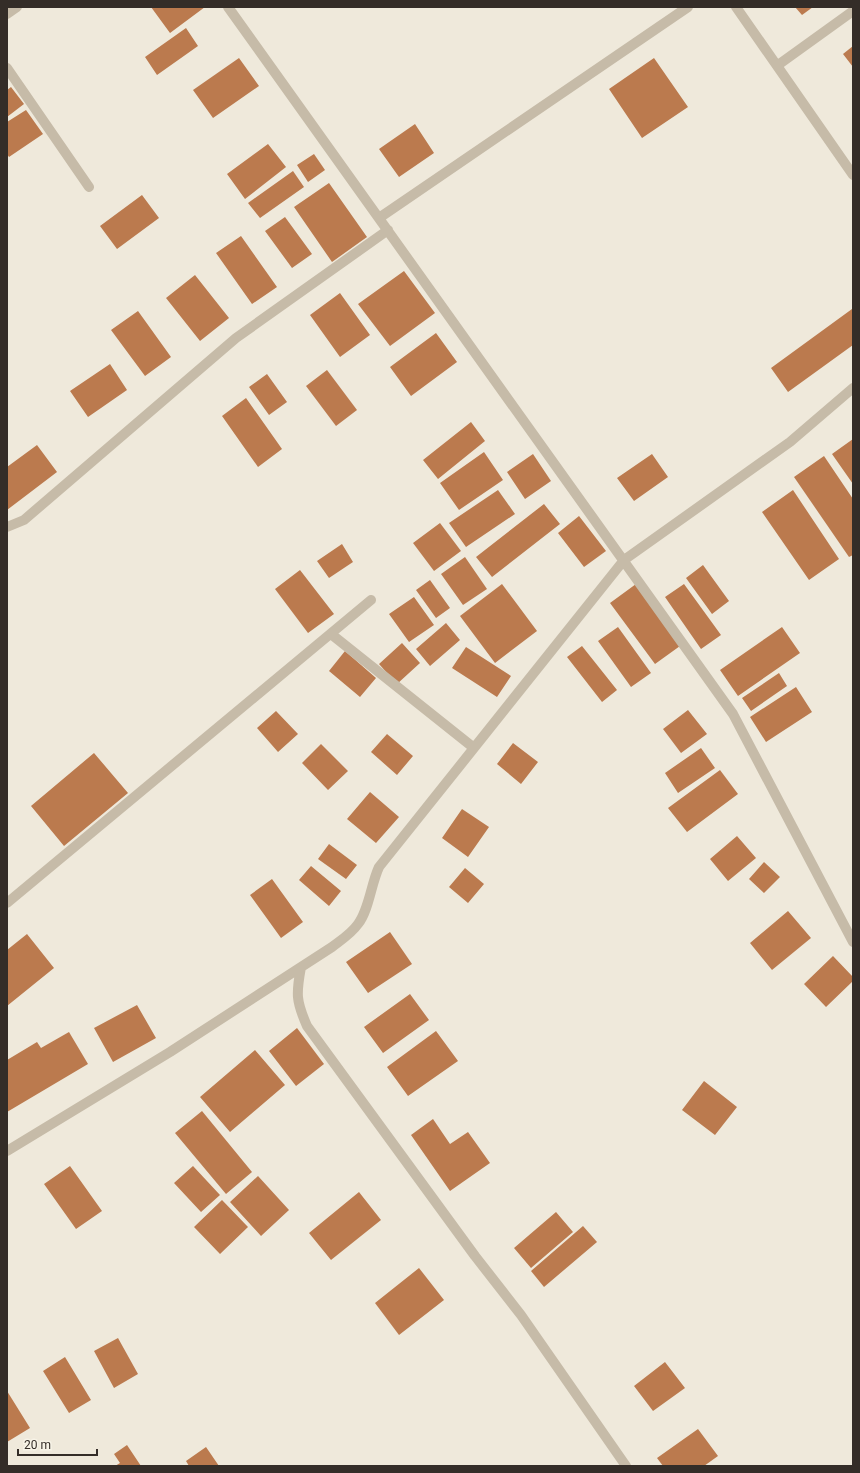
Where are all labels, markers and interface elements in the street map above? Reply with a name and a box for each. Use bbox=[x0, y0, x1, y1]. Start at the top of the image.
scale bar bbox=[18, 1431, 97, 1457]
text: 20 m bbox=[24, 1438, 51, 1452]

